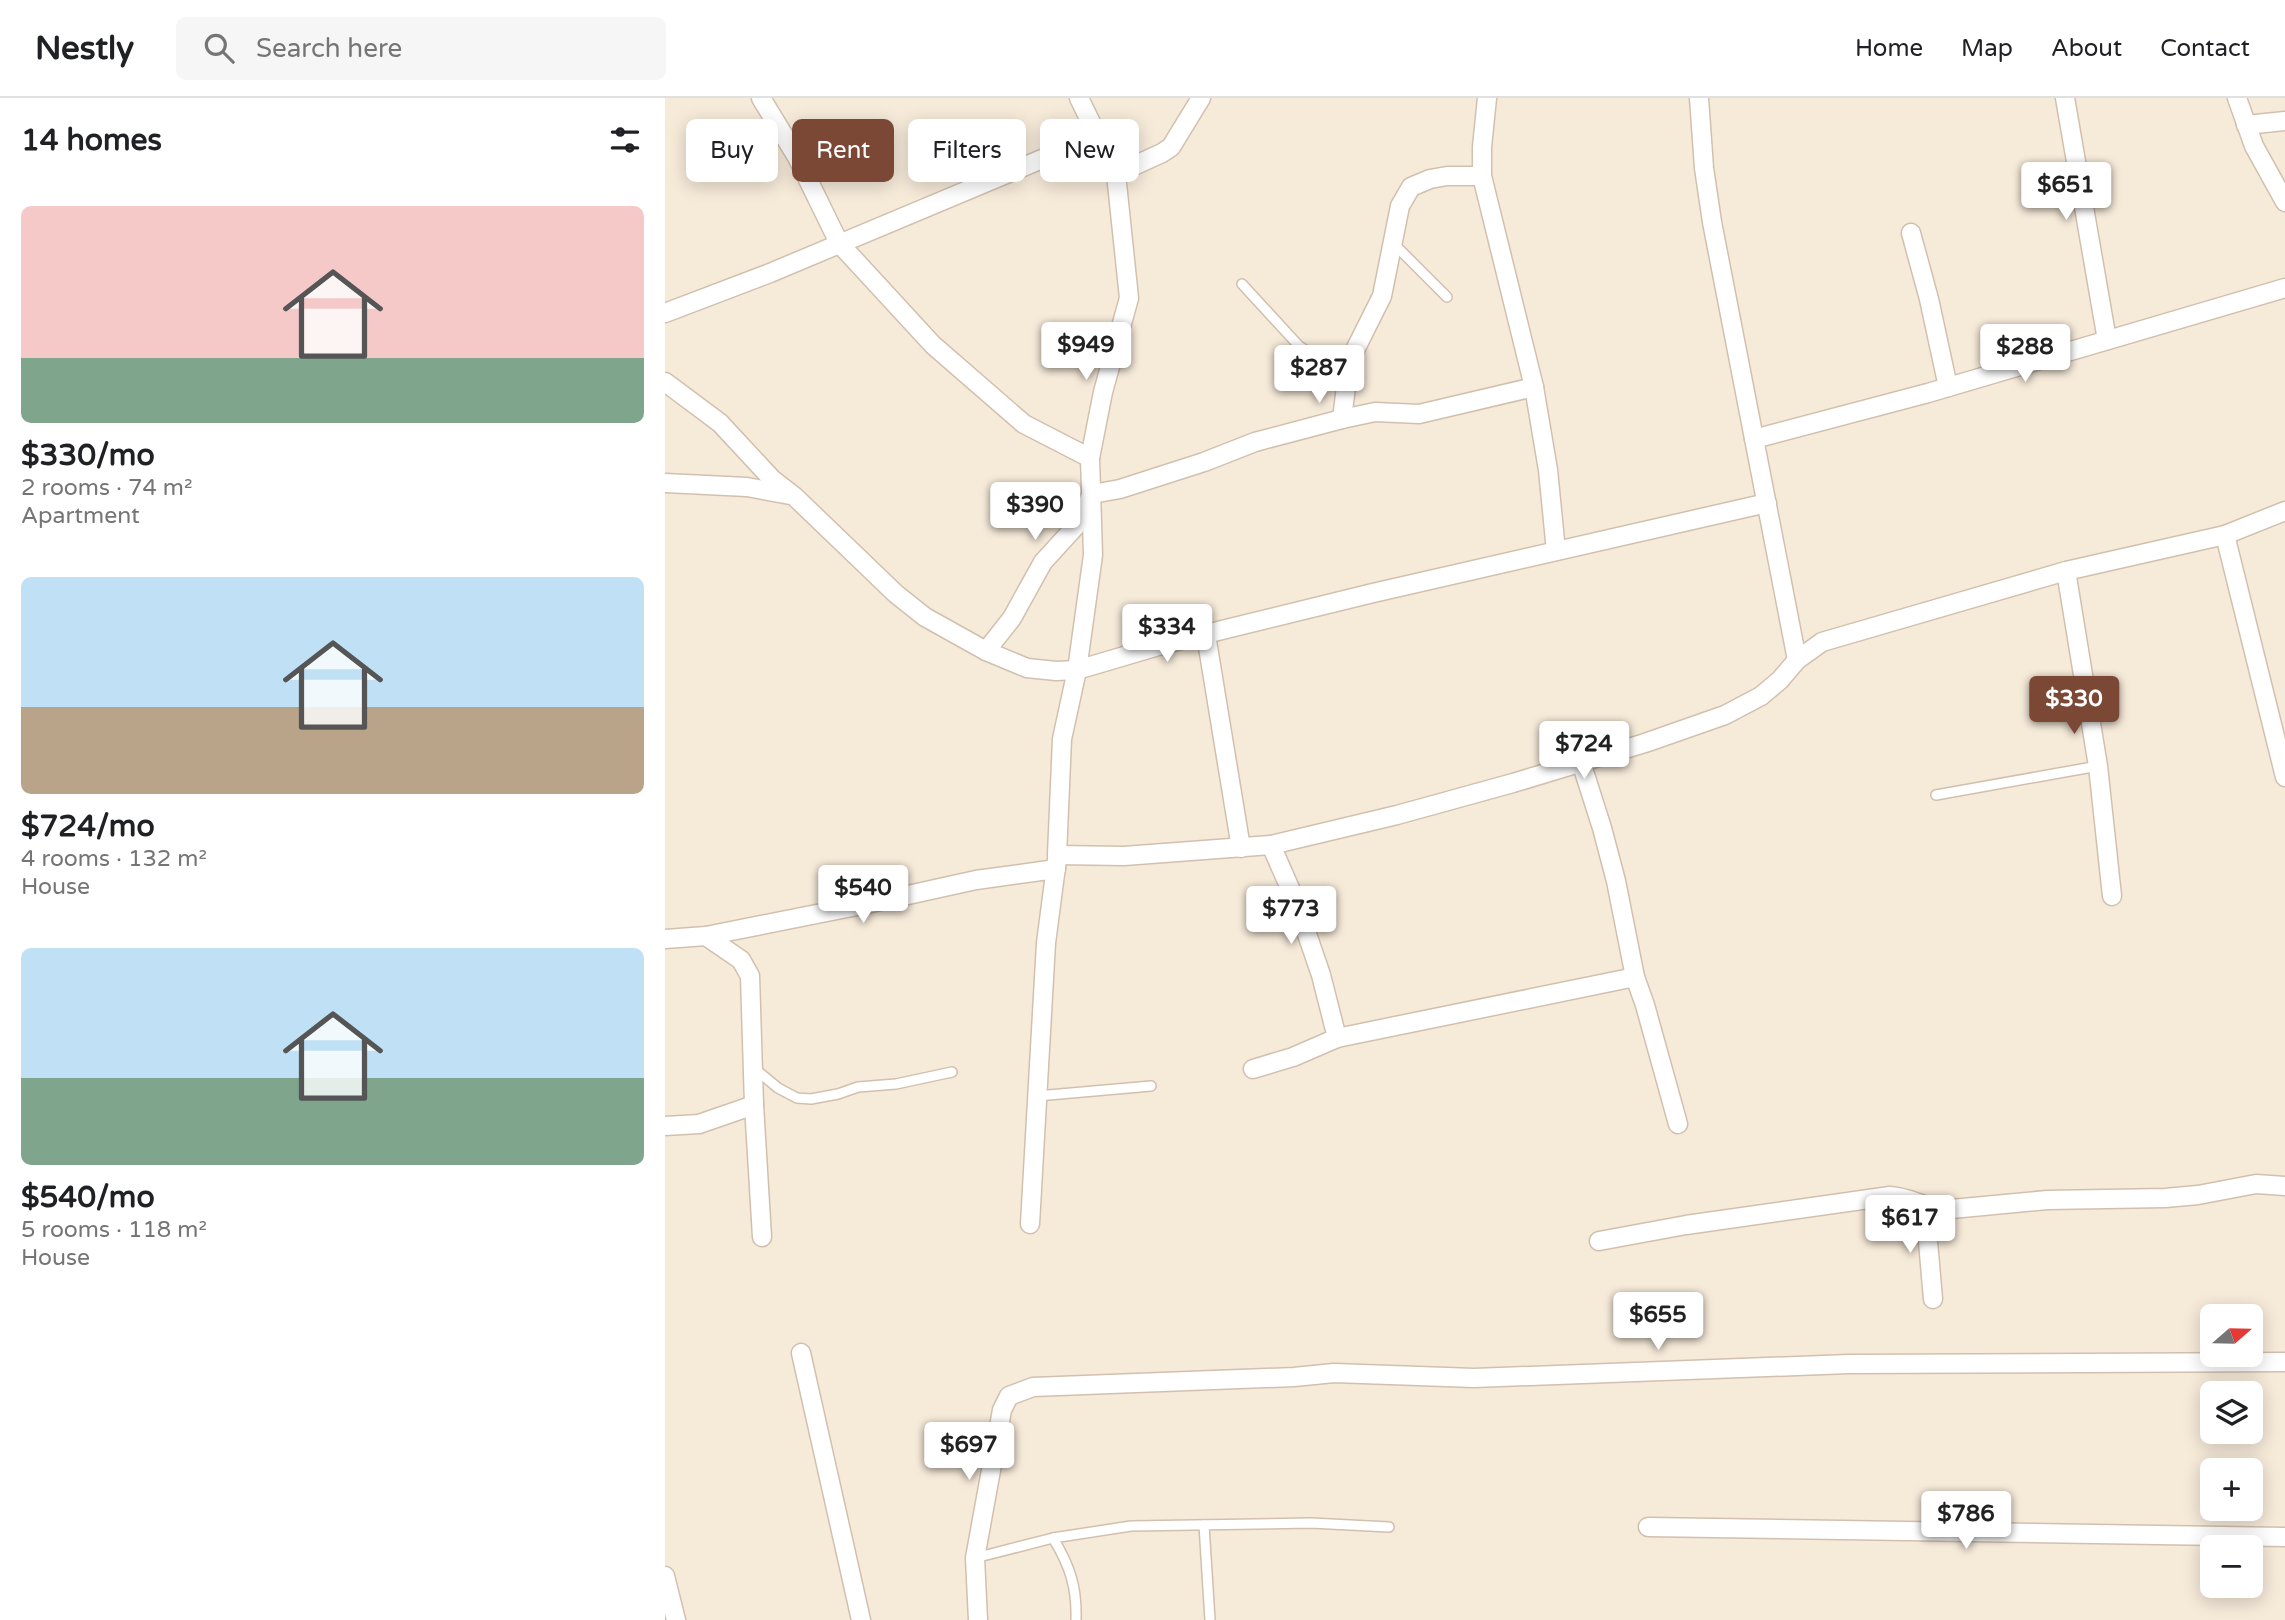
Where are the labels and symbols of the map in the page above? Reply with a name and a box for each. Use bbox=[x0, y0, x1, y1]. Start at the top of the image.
pin: $651 bbox=[2025, 162, 2107, 222]
pin: $949 bbox=[1045, 322, 1127, 382]
pin: $288 bbox=[1984, 324, 2066, 384]
pin: $287 bbox=[1278, 345, 1360, 405]
pin: $390 bbox=[994, 482, 1076, 542]
pin: $334 bbox=[1126, 604, 1208, 664]
pin: $330 bbox=[2033, 676, 2115, 736]
pin: $724 bbox=[1543, 722, 1625, 781]
pin: $540 bbox=[822, 866, 904, 925]
pin: $773 bbox=[1250, 886, 1332, 946]
pin: $617 bbox=[1869, 1196, 1951, 1255]
pin: $655 bbox=[1617, 1292, 1699, 1352]
north arrow bbox=[2200, 1304, 2263, 1367]
pin: $697 bbox=[928, 1422, 1010, 1482]
pin: $786 bbox=[1925, 1492, 2007, 1551]

